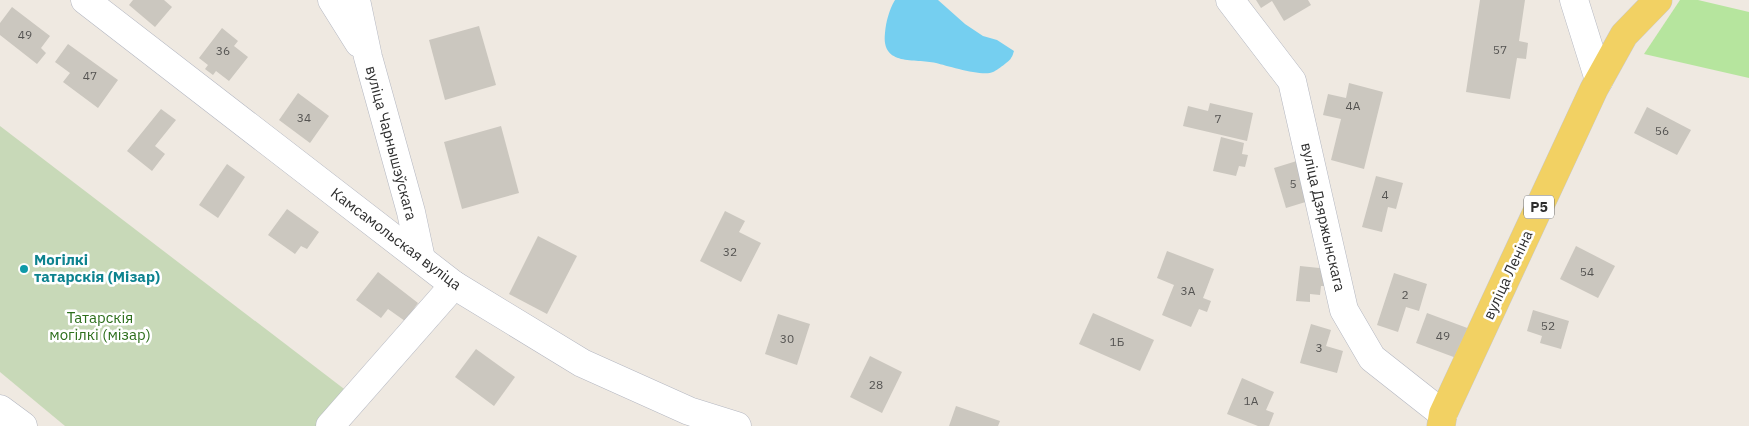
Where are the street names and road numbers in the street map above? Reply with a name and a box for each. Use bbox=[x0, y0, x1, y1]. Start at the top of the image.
street label: вуліца Чарнышэўскага bbox=[362, 64, 421, 222]
street label: вуліца Дзяржынскага bbox=[1297, 141, 1350, 293]
street label: Камсамольская вуліца bbox=[327, 183, 465, 294]
road number: Р5 bbox=[1524, 196, 1554, 218]
street label: вуліца Леніна bbox=[1479, 227, 1536, 322]

